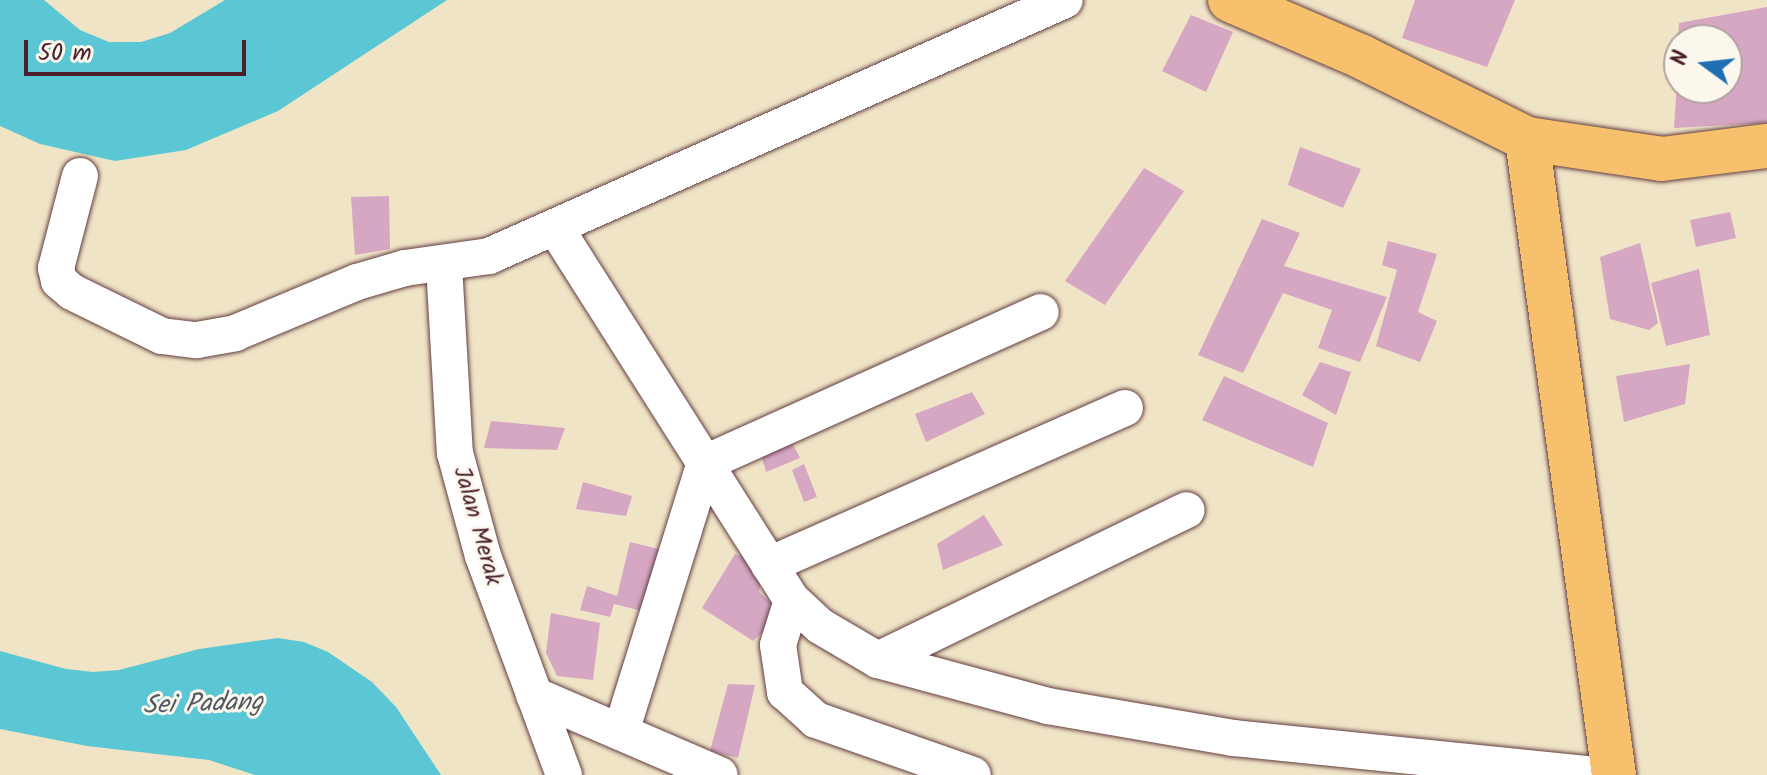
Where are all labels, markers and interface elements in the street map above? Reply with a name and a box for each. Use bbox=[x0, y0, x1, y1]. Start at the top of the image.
scale bar bbox=[28, 24, 250, 74]
north arrow bbox=[1663, 24, 1743, 104]
text: 50 m bbox=[38, 34, 92, 73]
text: N bbox=[1663, 47, 1700, 69]
street label: Jalan Merak bbox=[446, 463, 508, 589]
water label: Sei Padang bbox=[143, 687, 263, 723]

